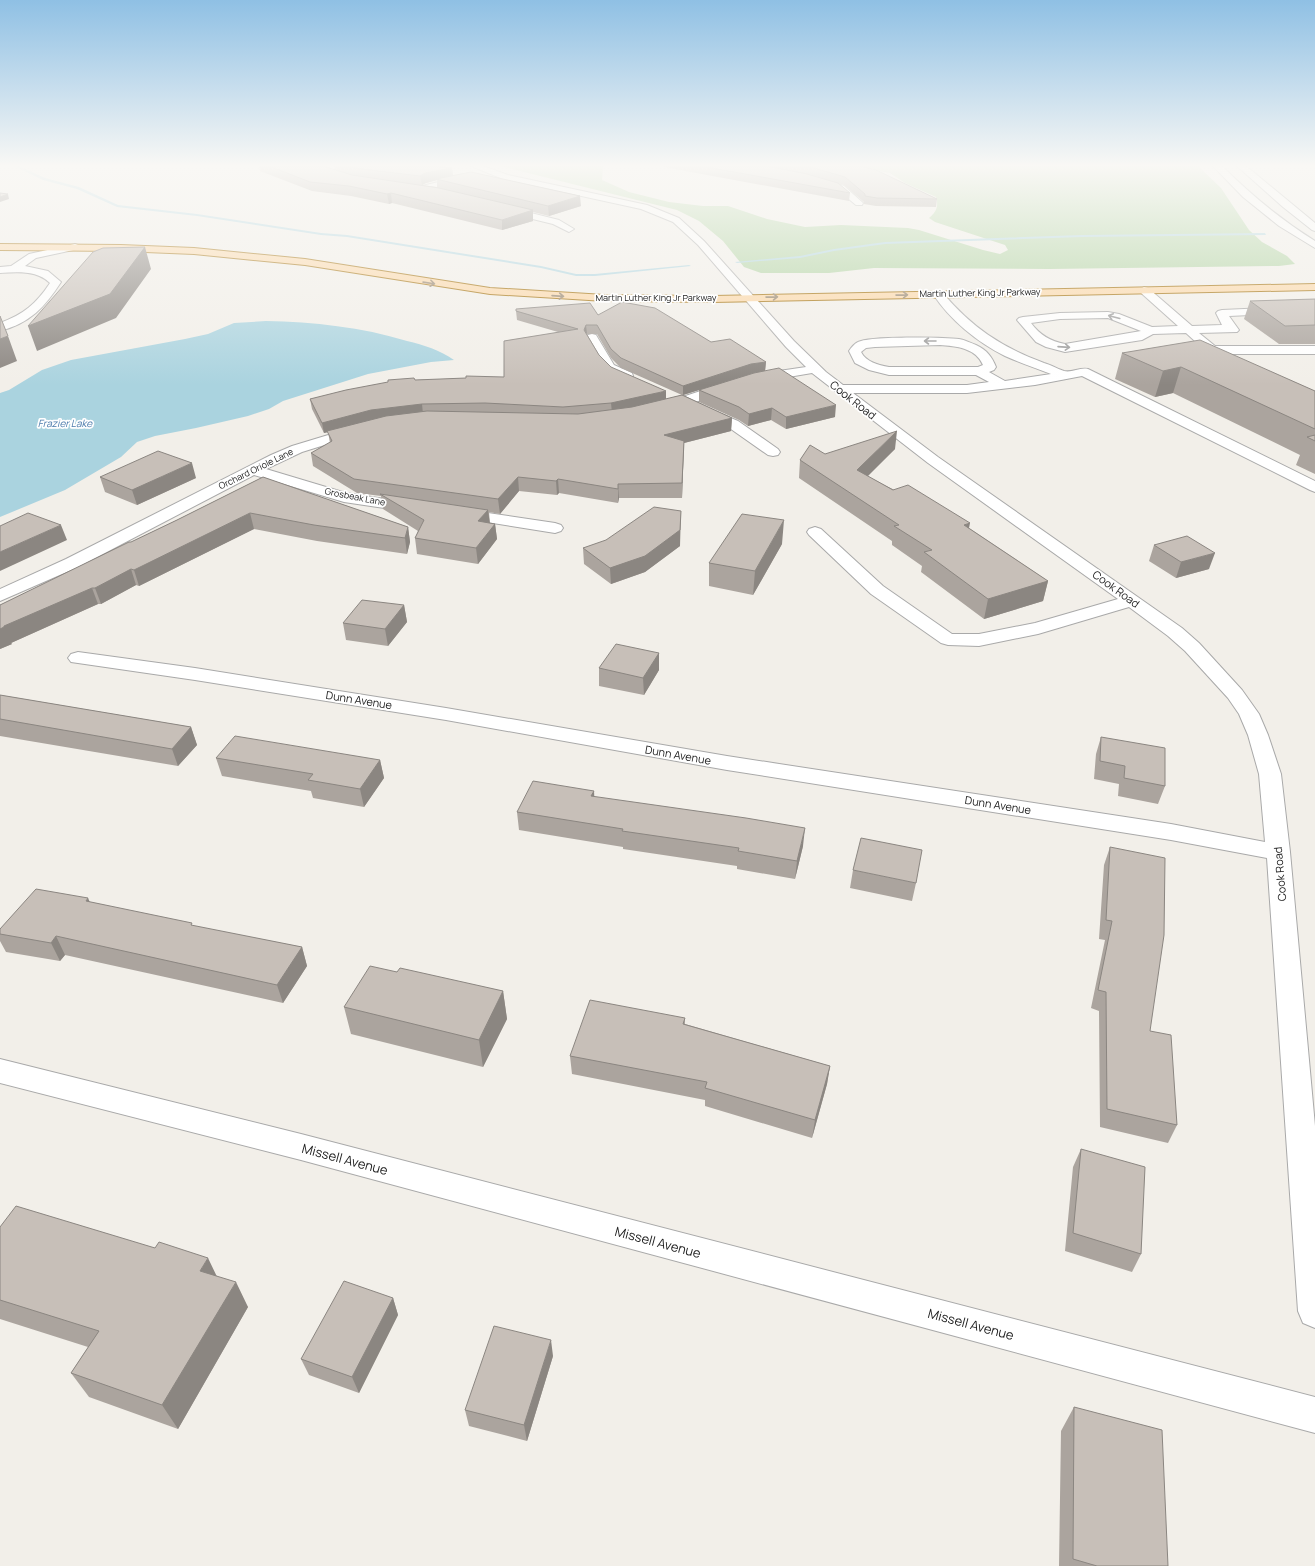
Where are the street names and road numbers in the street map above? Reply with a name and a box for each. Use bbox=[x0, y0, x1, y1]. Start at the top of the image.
street label: Martin Luther King Jr Parkway bbox=[919, 285, 1041, 300]
street label: Martin Luther King Jr Parkway bbox=[595, 291, 717, 304]
street label: Cook Road bbox=[827, 377, 879, 422]
street label: Orchard Oriole Lane bbox=[216, 445, 295, 492]
street label: Grosbeak Lane bbox=[324, 484, 386, 509]
street label: Cook Road bbox=[1090, 566, 1143, 611]
street label: Dunn Avenue bbox=[325, 687, 394, 712]
street label: Dunn Avenue bbox=[644, 741, 713, 768]
street label: Dunn Avenue bbox=[964, 792, 1033, 817]
street label: Cook Road bbox=[1270, 846, 1289, 902]
street label: Missell Avenue bbox=[300, 1139, 390, 1179]
street label: Missell Avenue bbox=[613, 1222, 703, 1262]
street label: Missell Avenue bbox=[926, 1304, 1016, 1344]

